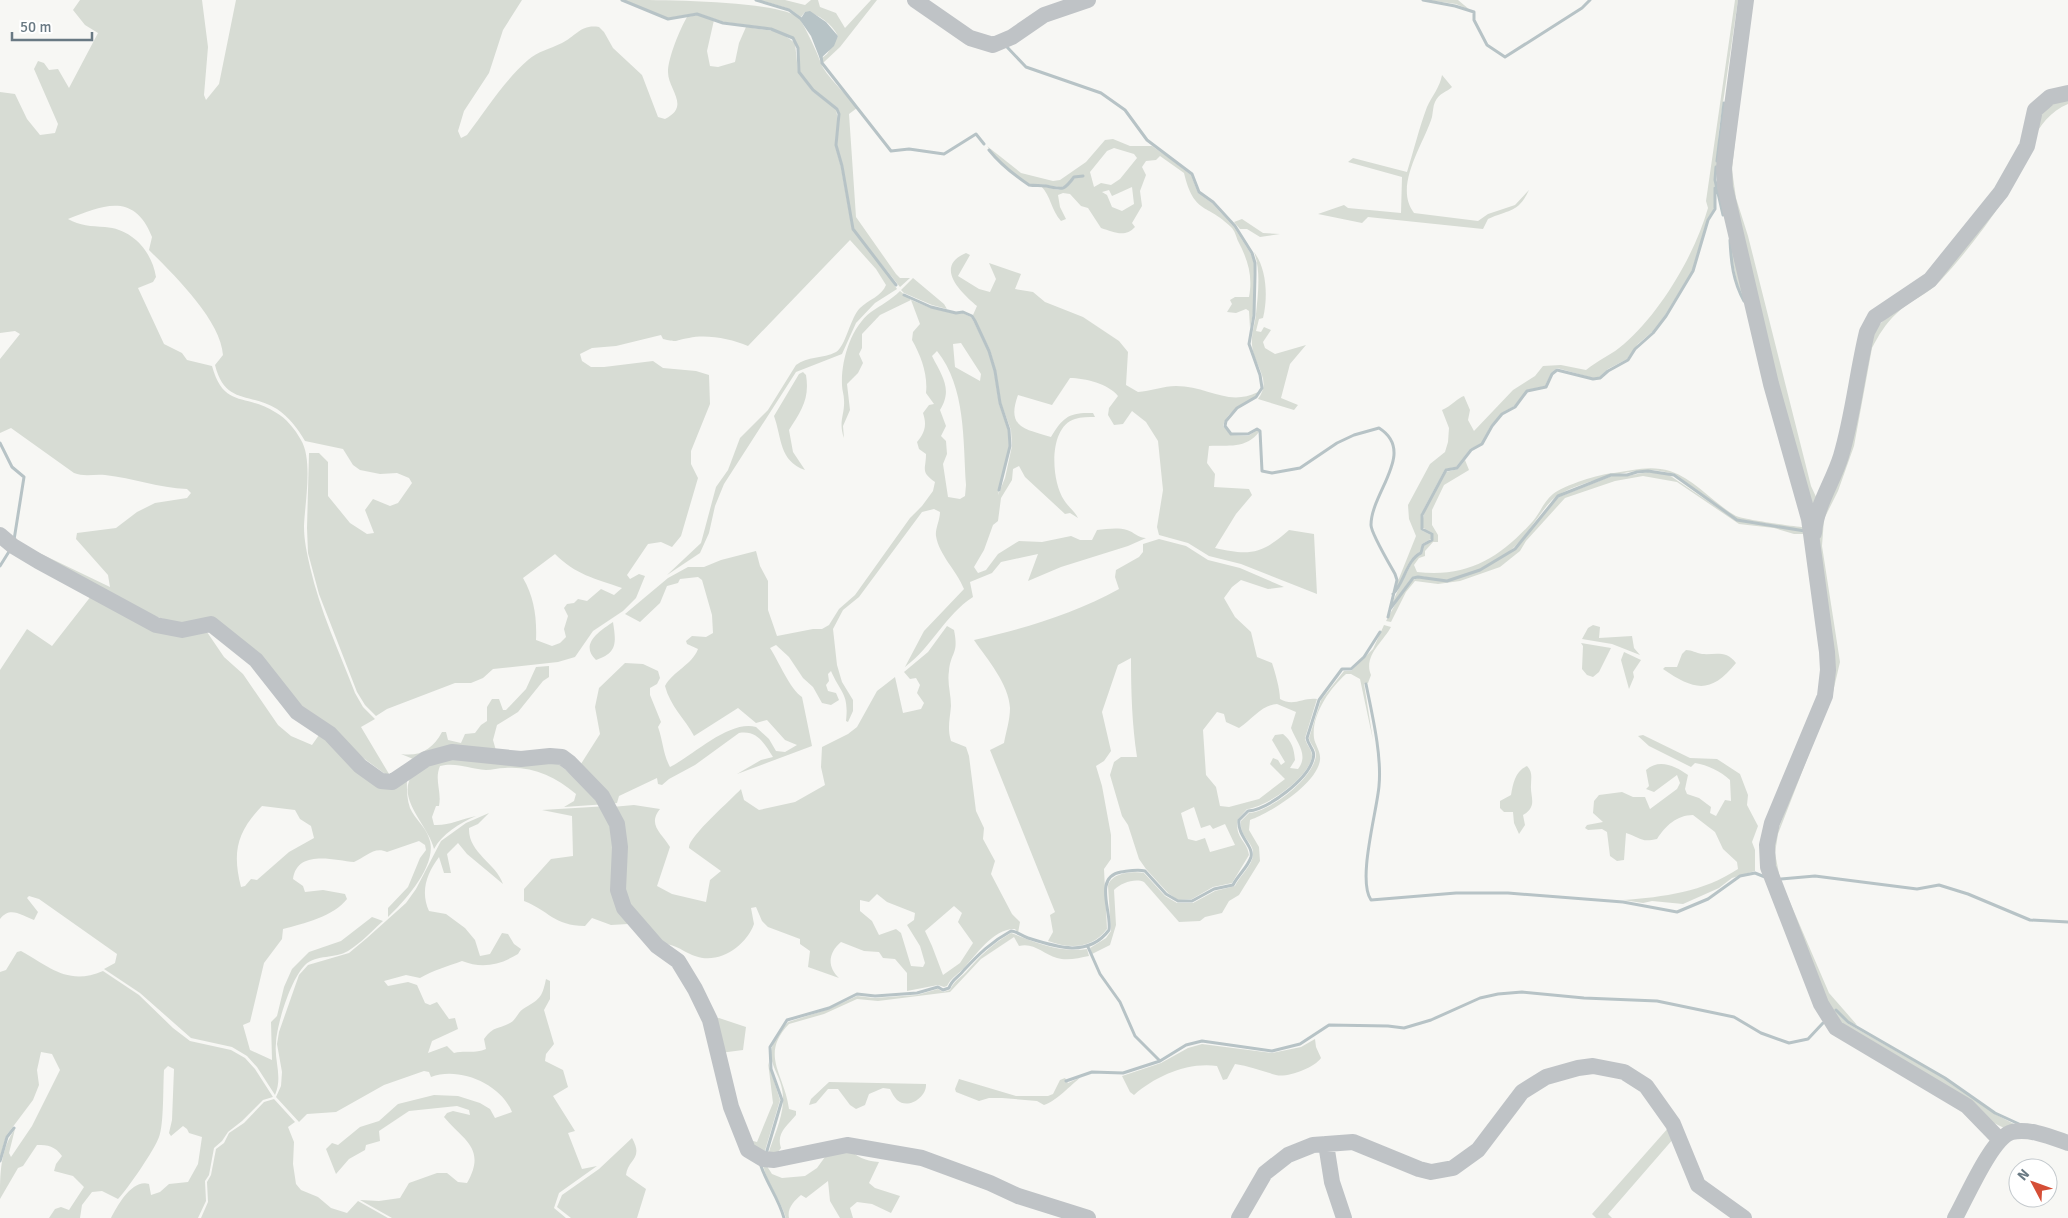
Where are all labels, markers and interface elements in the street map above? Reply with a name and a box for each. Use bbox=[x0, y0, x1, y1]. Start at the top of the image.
scale bar bbox=[12, 10, 92, 42]
text: 50 m bbox=[20, 18, 51, 36]
north arrow bbox=[2008, 1158, 2058, 1208]
text: N bbox=[2014, 1166, 2033, 1184]

